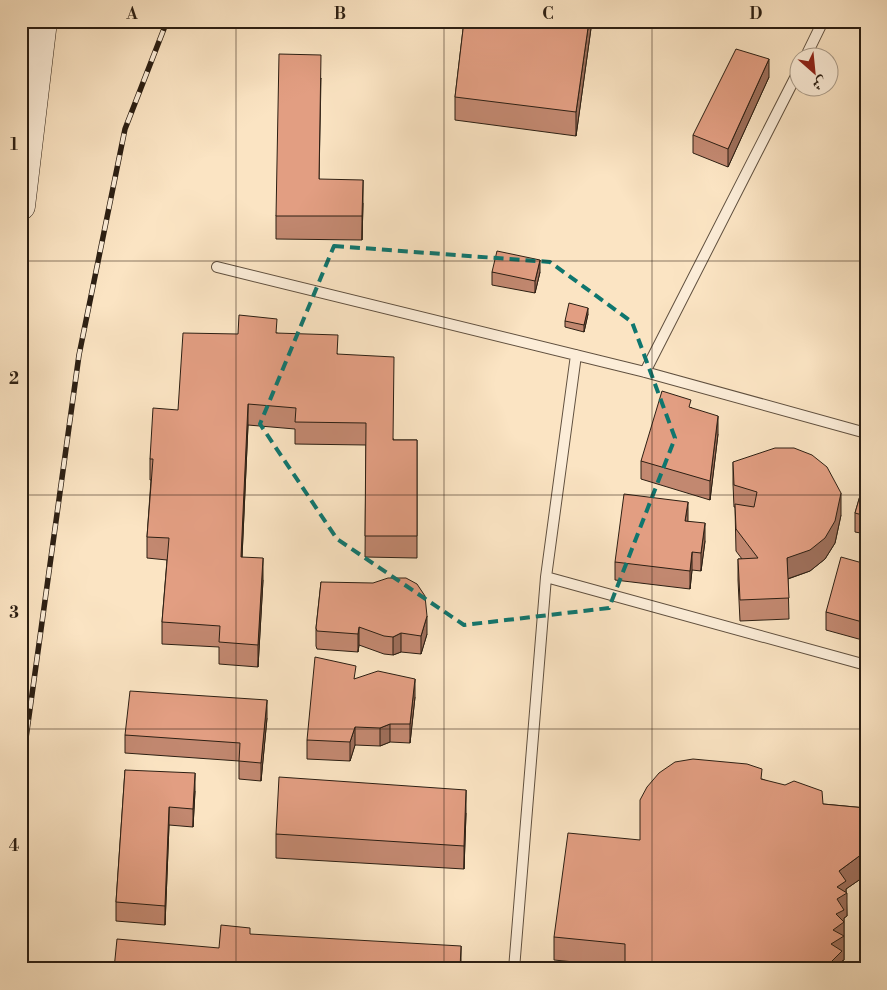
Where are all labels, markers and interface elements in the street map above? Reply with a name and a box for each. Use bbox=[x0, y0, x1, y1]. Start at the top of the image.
text: A bbox=[125, 4, 138, 24]
text: B bbox=[334, 4, 346, 24]
text: C bbox=[542, 4, 554, 24]
text: D bbox=[750, 4, 763, 24]
north arrow bbox=[790, 48, 840, 98]
text: ش bbox=[809, 72, 830, 94]
text: 1 bbox=[10, 135, 18, 155]
text: 2 bbox=[9, 369, 19, 389]
text: 3 bbox=[9, 603, 19, 623]
text: 4 bbox=[9, 836, 20, 856]

